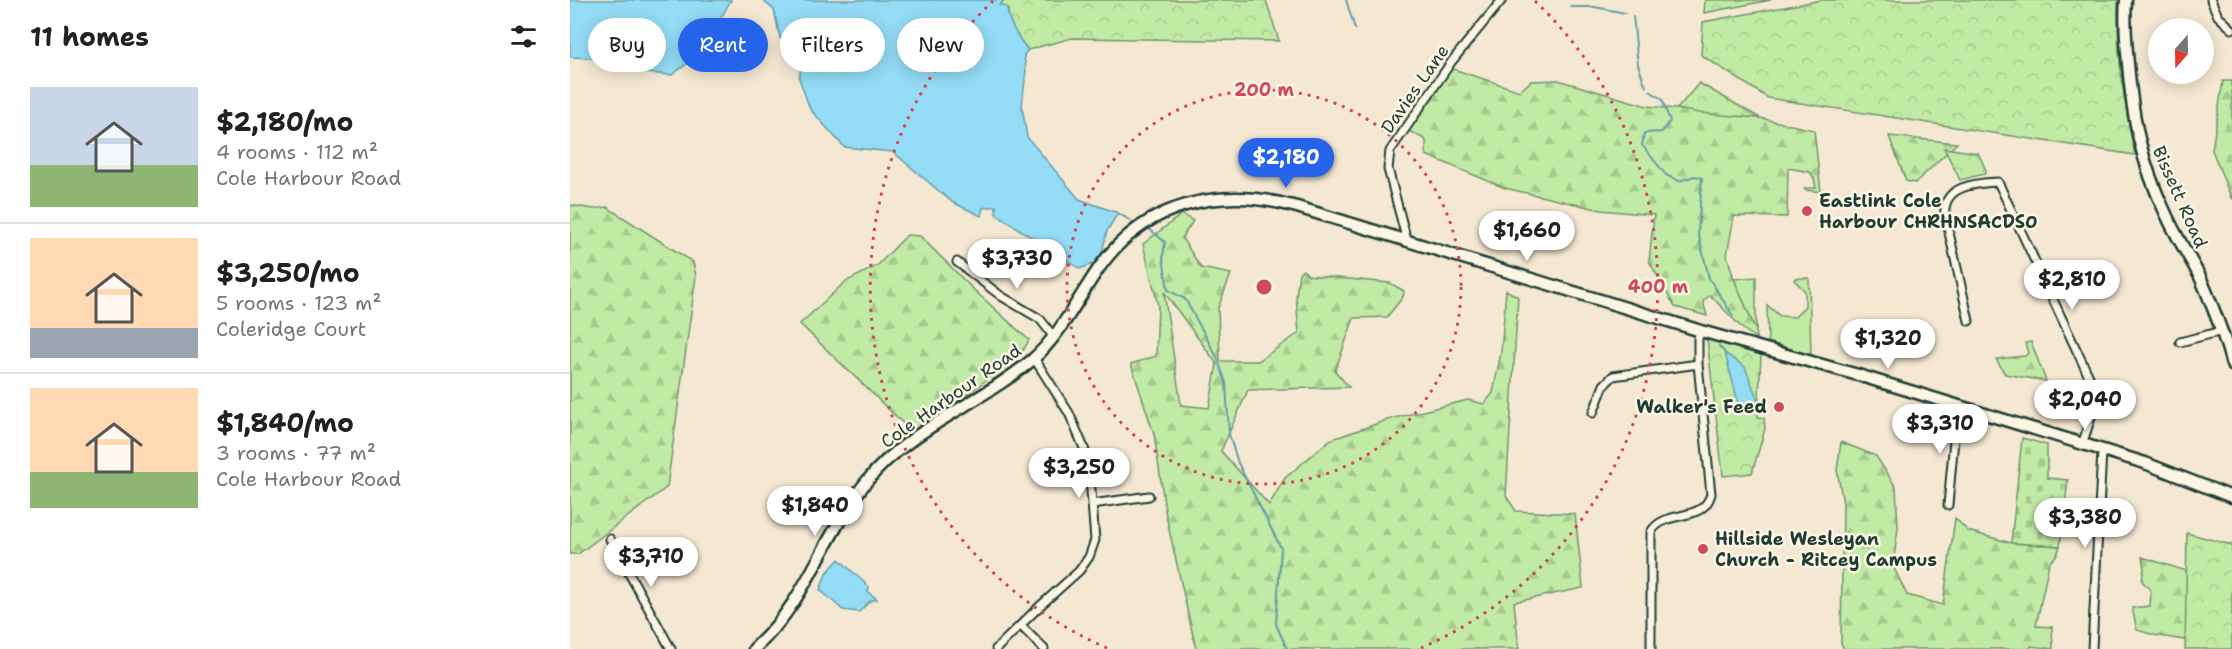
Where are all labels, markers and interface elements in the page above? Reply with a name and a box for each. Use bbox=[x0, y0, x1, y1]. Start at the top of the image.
chip: Buy bbox=[588, 18, 666, 72]
chip: Rent bbox=[678, 18, 768, 72]
chip: Filters bbox=[780, 18, 885, 72]
chip: New bbox=[897, 18, 984, 72]
north arrow bbox=[2148, 18, 2214, 84]
map controls bbox=[2148, 18, 2214, 84]
text: 11 homes bbox=[30, 19, 149, 54]
icon: filters bbox=[507, 20, 540, 53]
street label: Davies Lane bbox=[1376, 40, 1454, 138]
text: 200 m bbox=[1234, 78, 1295, 102]
text: $2,180/mo bbox=[216, 104, 353, 139]
icon: home bbox=[78, 111, 150, 183]
pin: $2,180 bbox=[1237, 138, 1335, 189]
text: 4 rooms · 112 m² bbox=[216, 139, 378, 165]
street label: Bissett Road bbox=[2147, 142, 2213, 252]
text: $2,180 bbox=[1252, 144, 1320, 170]
text: Cole Harbour Road bbox=[216, 165, 401, 191]
place label: Eastlink Cole Harbour CHRHNSACDS0 bbox=[1819, 189, 2038, 234]
marker: Eastlink Cole Harbour CHRHNSACDS0 bbox=[1800, 204, 1814, 218]
pin: $1,660 bbox=[1478, 211, 1576, 262]
text: $1,660 bbox=[1493, 217, 1561, 243]
pin: $3,730 bbox=[968, 239, 1066, 290]
text: $3,730 bbox=[981, 245, 1053, 271]
text: $3,250/mo bbox=[216, 255, 360, 290]
pin: $2,810 bbox=[2023, 260, 2121, 311]
icon: home bbox=[78, 262, 150, 334]
text: $2,810 bbox=[2038, 266, 2106, 292]
text: 400 m bbox=[1628, 275, 1689, 299]
centre of rings bbox=[1254, 277, 1274, 297]
text: 5 rooms · 123 m² bbox=[216, 290, 382, 316]
text: Coleridge Court bbox=[216, 316, 367, 342]
pin: $1,320 bbox=[1839, 319, 1937, 370]
text: $1,320 bbox=[1854, 325, 1922, 351]
street label: Cole Harbour Road bbox=[876, 338, 1026, 454]
pin: $2,040 bbox=[2036, 380, 2134, 431]
text: $2,040 bbox=[2048, 386, 2122, 412]
place label: Walker's Feed bbox=[1636, 395, 1767, 419]
marker: Walker's Feed bbox=[1772, 400, 1786, 414]
pin: $3,310 bbox=[1891, 404, 1989, 455]
text: $1,840/mo bbox=[216, 405, 354, 440]
text: $3,310 bbox=[1906, 410, 1974, 436]
icon: home bbox=[78, 412, 150, 484]
text: 3 rooms · 77 m² bbox=[216, 440, 376, 466]
pin: $3,250 bbox=[1030, 448, 1128, 499]
text: $3,250 bbox=[1043, 454, 1115, 480]
text: Cole Harbour Road bbox=[216, 466, 401, 492]
pin: $1,840 bbox=[766, 486, 864, 537]
text: $1,840 bbox=[781, 492, 849, 518]
pin: $3,380 bbox=[2036, 498, 2134, 549]
text: $3,380 bbox=[2048, 504, 2122, 530]
place label: Hillside Wesleyan Church - Ritcey Campus bbox=[1715, 527, 1937, 572]
pin: $3,710 bbox=[602, 537, 700, 588]
marker: Hillside Wesleyan Church - Ritcey Campus bbox=[1696, 542, 1710, 556]
text: $3,710 bbox=[618, 543, 684, 569]

